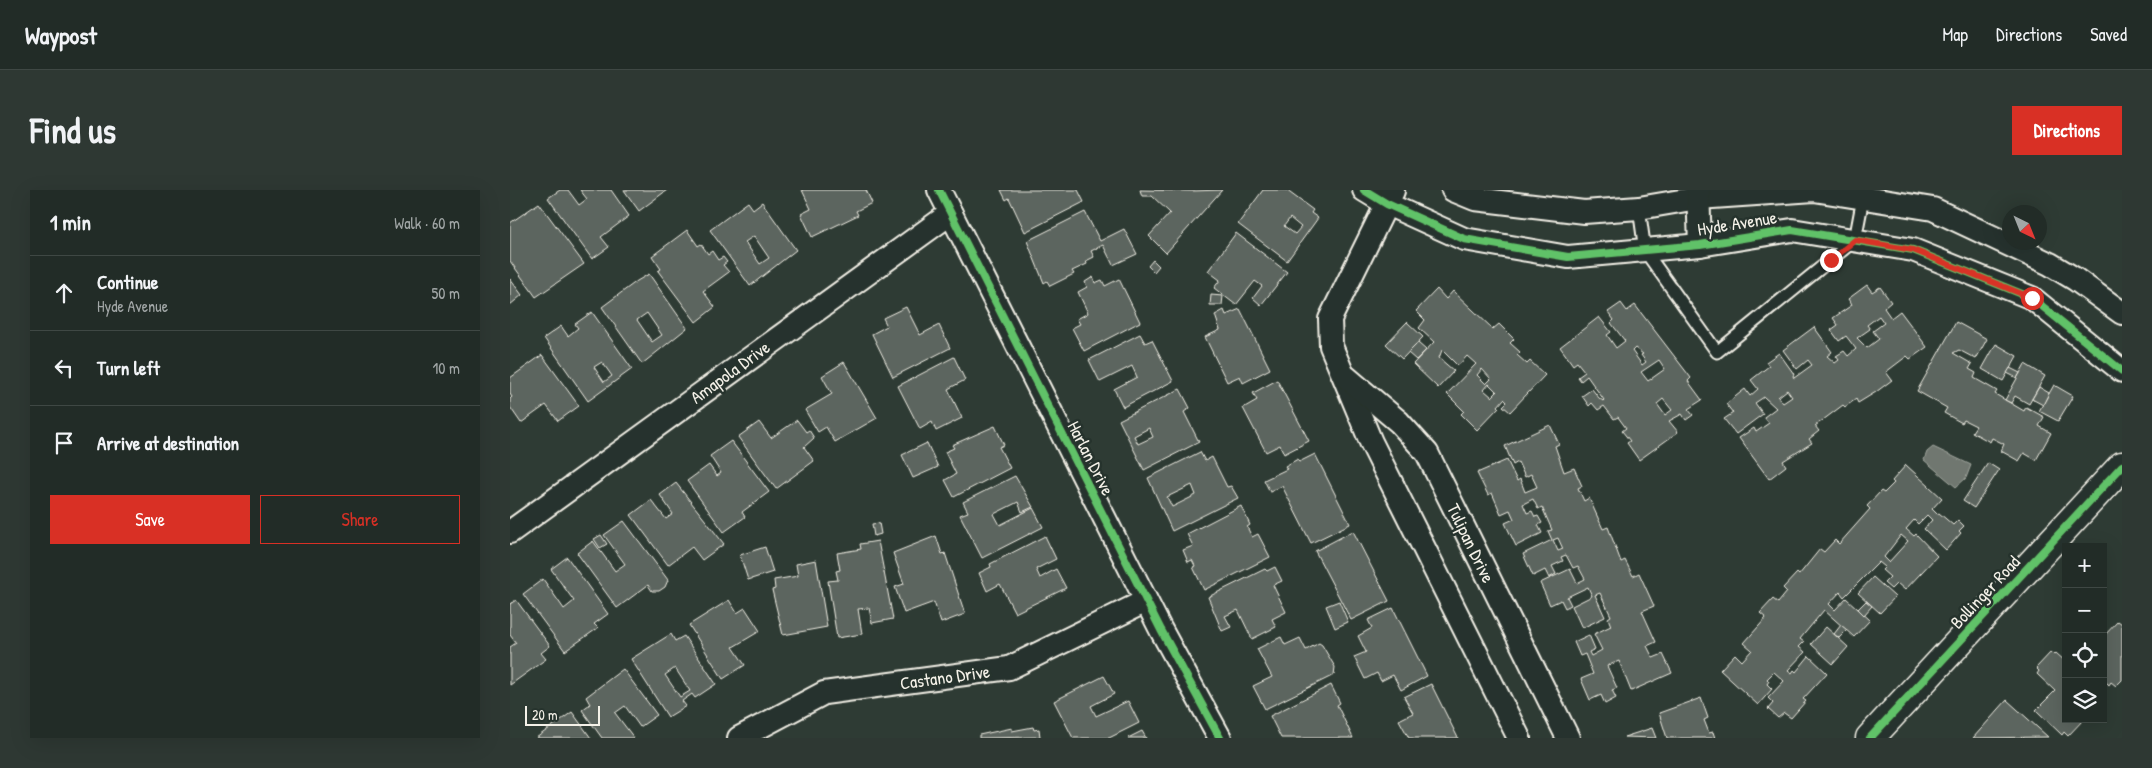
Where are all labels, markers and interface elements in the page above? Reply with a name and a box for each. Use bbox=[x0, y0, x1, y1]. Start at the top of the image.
text: Waypost bbox=[25, 19, 97, 51]
text: Map bbox=[1943, 22, 1968, 47]
text: Directions bbox=[1996, 22, 2062, 47]
text: Saved bbox=[2090, 22, 2127, 47]
button: Directions bbox=[2012, 106, 2122, 155]
text: Find us bbox=[30, 107, 116, 154]
street label: Hyde Avenue bbox=[1696, 204, 1778, 242]
north arrow bbox=[2002, 205, 2047, 250]
text: 1 min bbox=[50, 208, 91, 237]
text: Walk · 60 m bbox=[394, 212, 460, 234]
route end bbox=[1820, 249, 1843, 272]
text: Continue bbox=[97, 269, 158, 295]
icon: ahead bbox=[50, 279, 78, 307]
text: 50 m bbox=[432, 282, 460, 304]
route start bbox=[2021, 287, 2044, 310]
text: Hyde Avenue bbox=[97, 295, 168, 317]
street label: Amapola Drive bbox=[685, 335, 775, 409]
icon: left bbox=[50, 354, 78, 382]
text: Turn left bbox=[97, 355, 160, 381]
text: 10 m bbox=[432, 357, 460, 379]
street label: Harlan Drive bbox=[1062, 417, 1120, 499]
icon: arrive bbox=[50, 429, 78, 457]
text: Arrive at destination bbox=[97, 430, 239, 456]
button: Save bbox=[50, 495, 250, 544]
button: Share bbox=[260, 495, 460, 544]
street label: Tulipan Drive bbox=[1441, 499, 1501, 587]
map controls bbox=[2062, 543, 2107, 723]
button: + bbox=[2062, 543, 2107, 588]
street label: Bollinger Road bbox=[1944, 550, 2026, 634]
button: − bbox=[2062, 588, 2107, 633]
button: locate bbox=[2062, 633, 2107, 678]
street label: Castano Drive bbox=[898, 658, 992, 696]
button: layers bbox=[2062, 678, 2107, 723]
scale bar bbox=[525, 703, 600, 726]
text: 20 m bbox=[532, 705, 558, 724]

